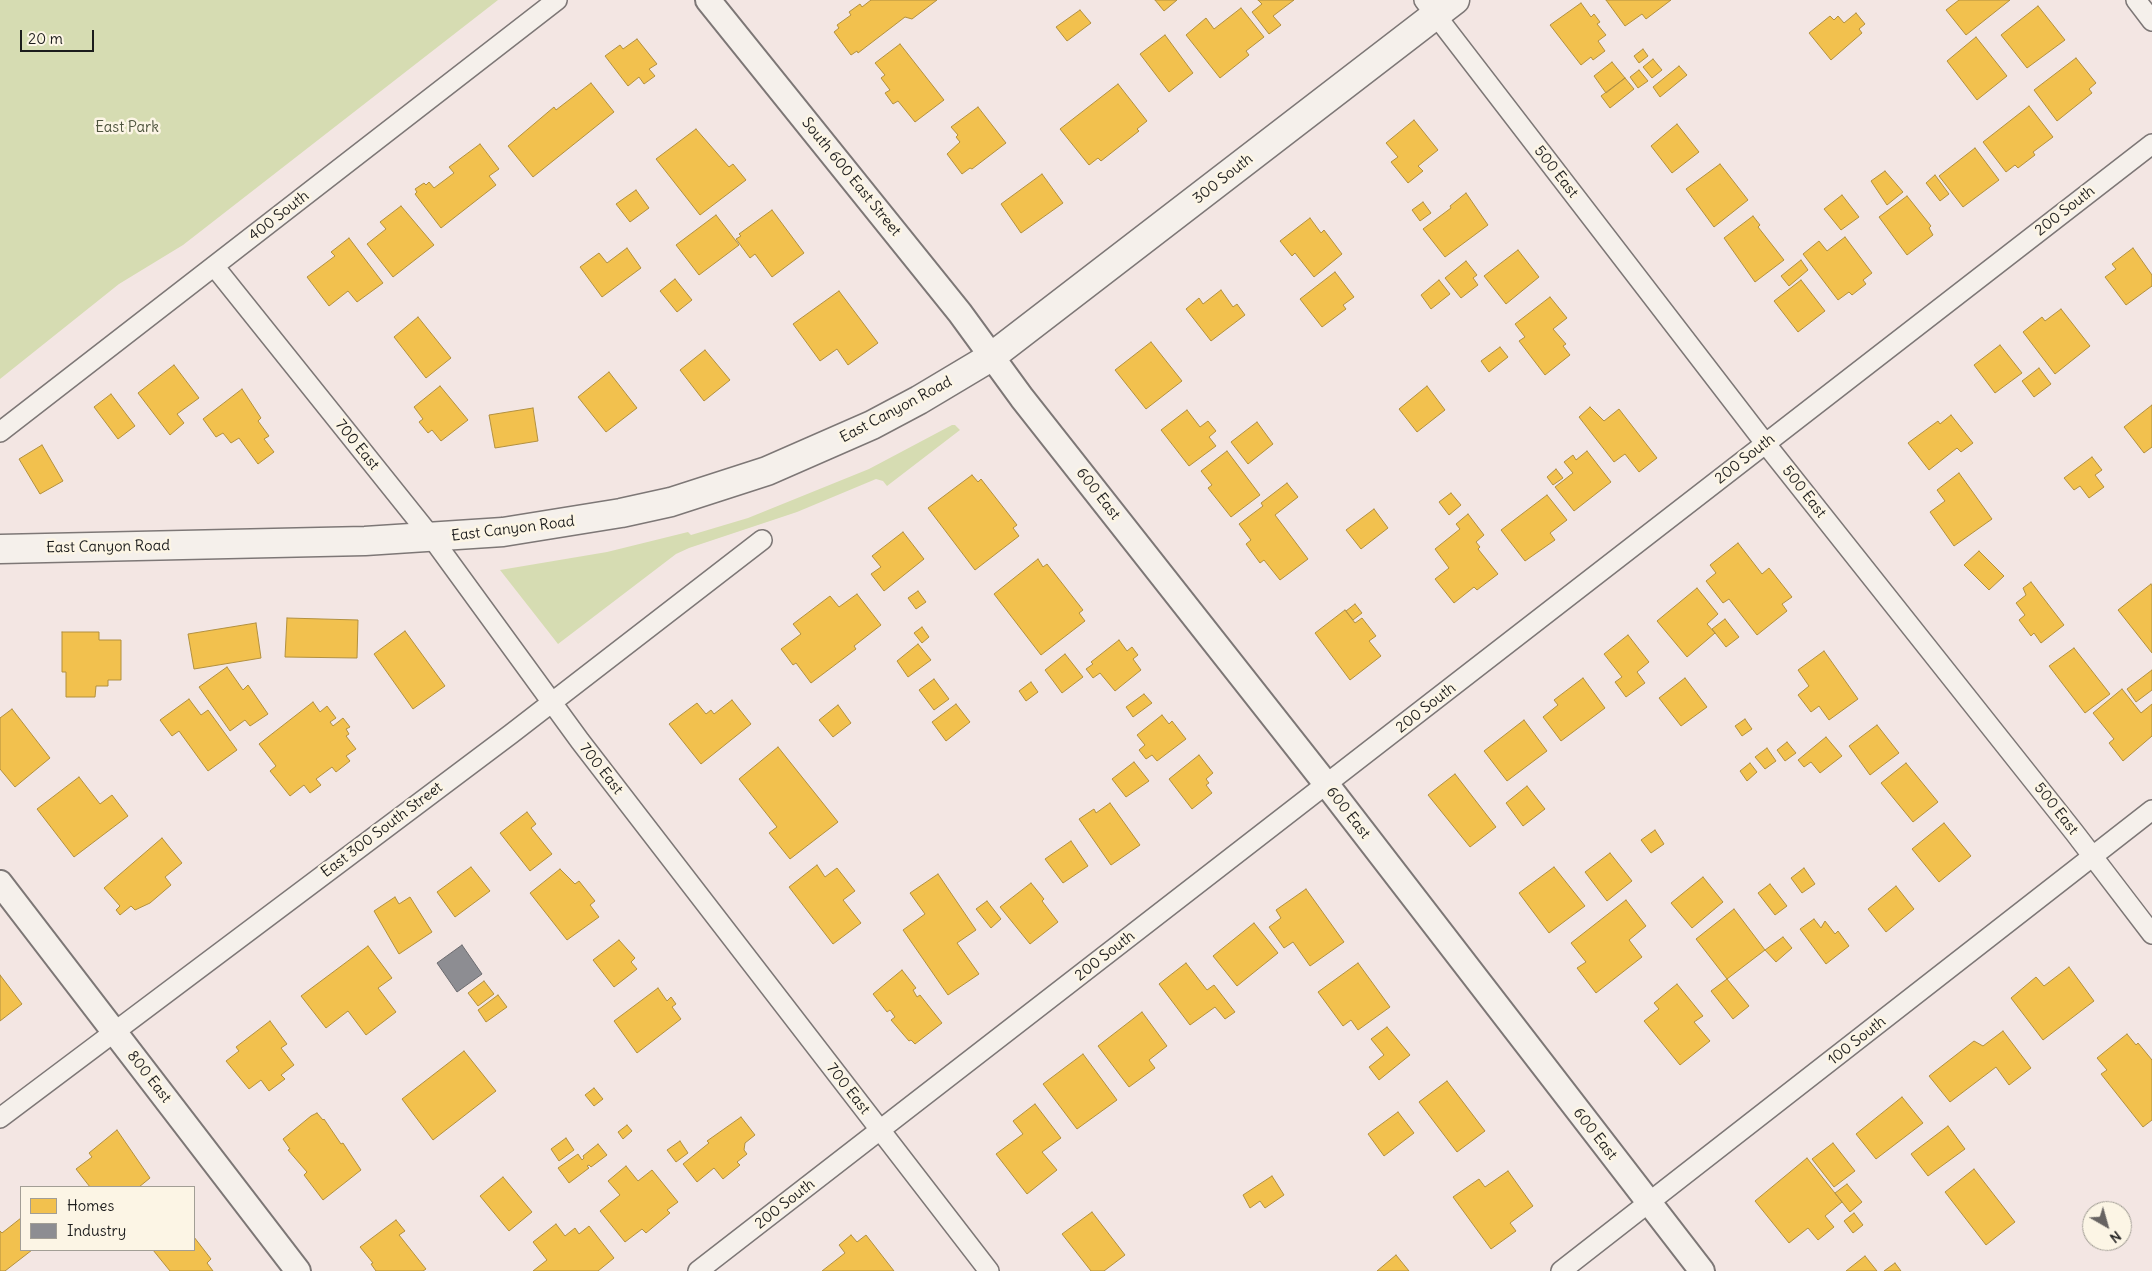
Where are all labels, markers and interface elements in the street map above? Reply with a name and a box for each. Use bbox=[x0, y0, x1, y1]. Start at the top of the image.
scale bar bbox=[22, 20, 96, 52]
text: 20 m bbox=[28, 29, 63, 48]
street label: South 600 East Street bbox=[798, 114, 904, 240]
park label: East Park bbox=[95, 119, 159, 137]
street label: 500 East bbox=[1530, 142, 1582, 202]
street label: 300 South bbox=[1189, 150, 1257, 208]
street label: 200 South bbox=[2032, 182, 2098, 240]
street label: 400 South bbox=[245, 187, 313, 245]
street label: East Canyon Road bbox=[837, 373, 955, 447]
street label: 700 East bbox=[331, 416, 383, 474]
street label: 200 South bbox=[1712, 430, 1778, 488]
street label: 500 East bbox=[1778, 462, 1830, 522]
street label: 600 East bbox=[1072, 464, 1124, 524]
street label: East Canyon Road bbox=[450, 513, 576, 545]
street label: East Canyon Road bbox=[46, 537, 170, 557]
street label: 200 South bbox=[1393, 679, 1459, 737]
street label: 700 East bbox=[576, 740, 626, 798]
street label: East 300 South Street bbox=[318, 778, 446, 882]
street label: 500 East bbox=[2030, 779, 2082, 839]
street label: 600 East bbox=[1322, 783, 1374, 843]
street label: 200 South bbox=[1072, 927, 1138, 985]
street label: 100 South bbox=[1824, 1013, 1890, 1069]
street label: 800 East bbox=[123, 1047, 175, 1107]
street label: 700 East bbox=[823, 1060, 873, 1118]
street label: 600 East bbox=[1569, 1104, 1621, 1164]
street label: 200 South bbox=[752, 1175, 818, 1233]
legend bbox=[20, 1186, 195, 1251]
text: Homes bbox=[67, 1196, 114, 1215]
north arrow bbox=[2082, 1201, 2132, 1251]
text: Industry bbox=[67, 1221, 126, 1240]
text: N bbox=[2106, 1227, 2125, 1247]

